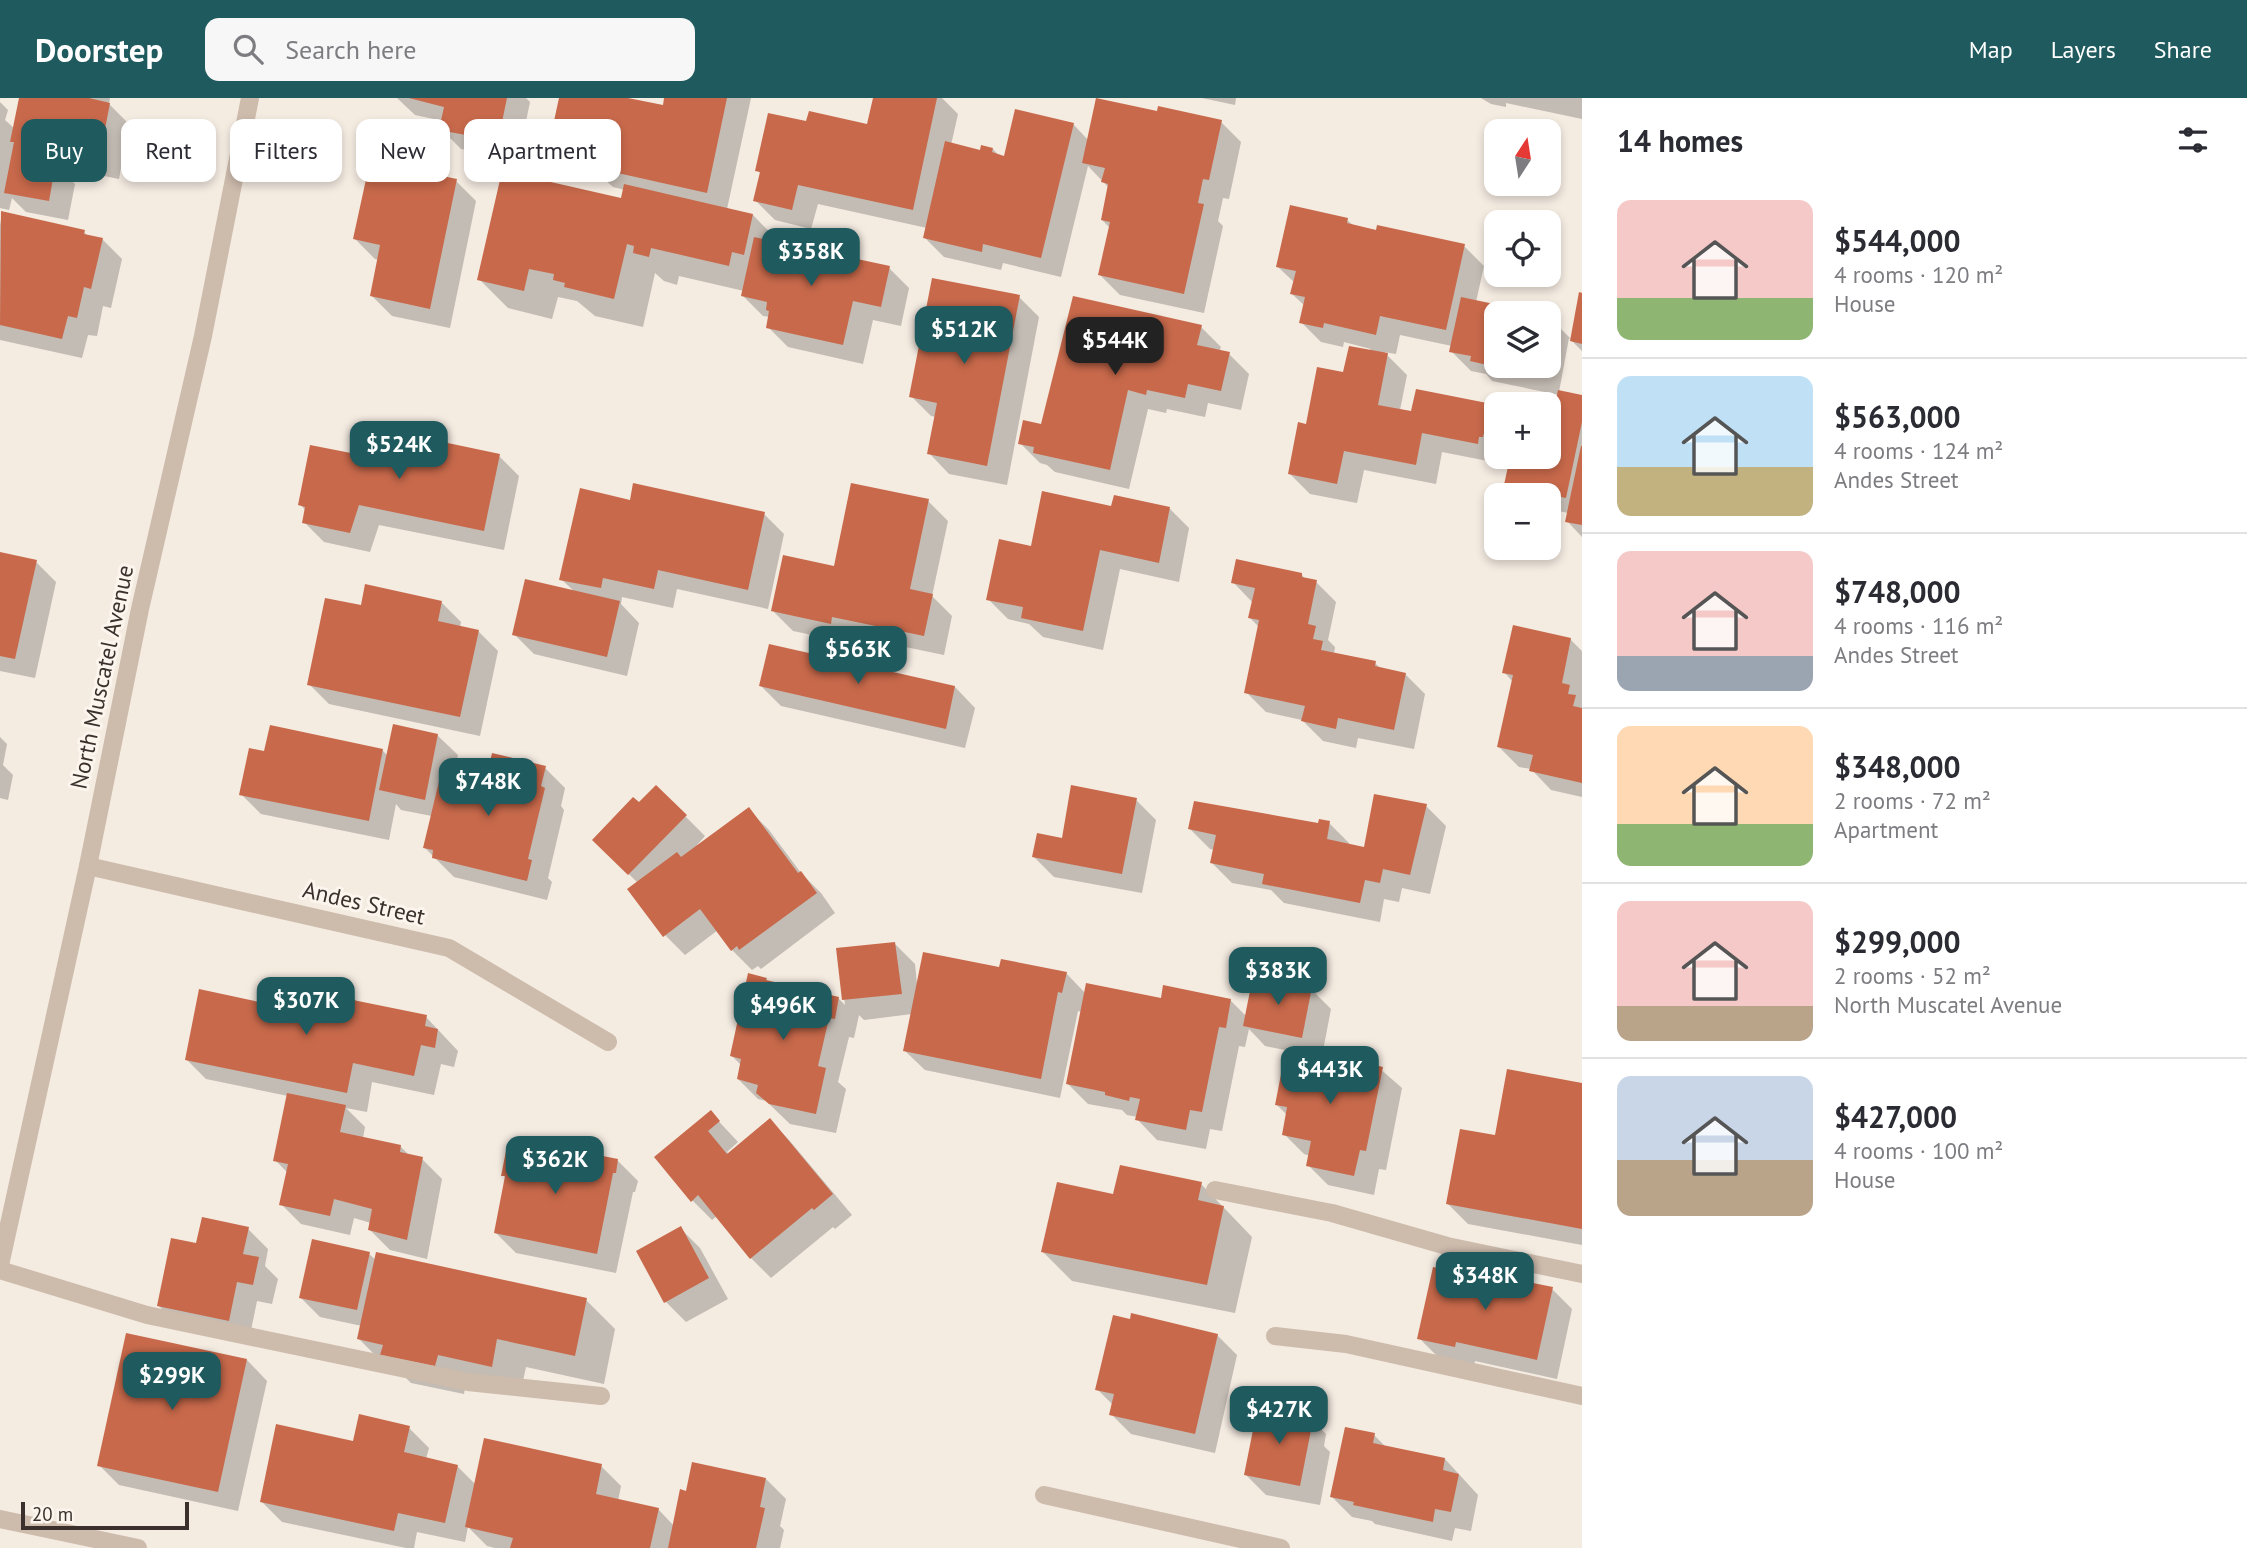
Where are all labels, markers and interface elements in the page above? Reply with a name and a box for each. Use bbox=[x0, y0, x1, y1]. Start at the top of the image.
search box bbox=[205, 18, 695, 81]
text: Doorstep bbox=[35, 28, 163, 71]
icon: search bbox=[229, 30, 267, 68]
text: Search here bbox=[285, 33, 416, 66]
text: Map bbox=[1969, 34, 2013, 65]
text: Layers bbox=[2051, 34, 2116, 65]
text: Share bbox=[2154, 34, 2212, 65]
chip: Buy bbox=[21, 119, 107, 182]
chip: Rent bbox=[121, 119, 216, 182]
chip: Filters bbox=[230, 119, 342, 182]
chip: New bbox=[356, 119, 450, 182]
chip: Apartment bbox=[464, 119, 621, 182]
north arrow bbox=[1484, 119, 1561, 196]
map controls bbox=[1484, 119, 1561, 560]
text: 14 homes bbox=[1617, 121, 1743, 160]
icon: filters bbox=[2174, 121, 2212, 159]
button: locate bbox=[1484, 210, 1561, 287]
text: $544,000 bbox=[1834, 221, 1961, 260]
pin: $358K bbox=[762, 228, 860, 288]
icon: home bbox=[1673, 228, 1757, 312]
text: $358K bbox=[778, 236, 844, 265]
text: 4 rooms · 120 m² bbox=[1834, 260, 2003, 289]
text: House bbox=[1834, 289, 1896, 318]
button: layers bbox=[1484, 301, 1561, 378]
pin: $512K bbox=[915, 306, 1013, 366]
text: $512K bbox=[931, 314, 997, 343]
pin: $544K bbox=[1066, 317, 1164, 377]
text: $544K bbox=[1082, 325, 1148, 354]
button: + bbox=[1484, 392, 1561, 469]
text: $563,000 bbox=[1834, 397, 1961, 436]
icon: home bbox=[1673, 404, 1757, 488]
pin: $524K bbox=[350, 422, 448, 481]
text: $524K bbox=[366, 429, 432, 458]
text: 4 rooms · 124 m² bbox=[1834, 436, 2003, 465]
text: Andes Street bbox=[1834, 465, 1959, 494]
button: − bbox=[1484, 483, 1561, 560]
street label: North Muscatel Avenue bbox=[64, 562, 139, 791]
text: $748,000 bbox=[1834, 572, 1961, 611]
icon: home bbox=[1673, 579, 1757, 663]
text: 4 rooms · 116 m² bbox=[1834, 611, 2003, 640]
pin: $563K bbox=[809, 626, 907, 686]
text: $563K bbox=[825, 634, 891, 663]
text: Andes Street bbox=[1834, 640, 1959, 669]
text: $348,000 bbox=[1834, 747, 1961, 786]
icon: home bbox=[1673, 754, 1757, 838]
pin: $748K bbox=[439, 758, 537, 818]
text: $748K bbox=[455, 766, 521, 795]
text: 2 rooms · 72 m² bbox=[1834, 786, 1991, 815]
text: Apartment bbox=[1834, 815, 1938, 844]
street label: Andes Street bbox=[300, 874, 428, 931]
text: $299,000 bbox=[1834, 922, 1961, 961]
icon: home bbox=[1673, 929, 1757, 1013]
pin: $383K bbox=[1229, 948, 1327, 1007]
text: $383K bbox=[1245, 955, 1311, 984]
text: 2 rooms · 52 m² bbox=[1834, 961, 1991, 990]
pin: $307K bbox=[257, 978, 355, 1037]
pin: $496K bbox=[734, 982, 832, 1042]
text: $307K bbox=[273, 985, 339, 1014]
text: $496K bbox=[750, 990, 816, 1019]
text: North Muscatel Avenue bbox=[1834, 990, 2062, 1019]
pin: $443K bbox=[1281, 1046, 1379, 1106]
text: $443K bbox=[1297, 1054, 1363, 1083]
text: $427,000 bbox=[1834, 1097, 1957, 1136]
icon: home bbox=[1673, 1104, 1757, 1188]
pin: $362K bbox=[506, 1136, 604, 1196]
text: 4 rooms · 100 m² bbox=[1834, 1136, 2003, 1165]
text: $362K bbox=[522, 1144, 588, 1173]
text: House bbox=[1834, 1165, 1896, 1194]
pin: $348K bbox=[1436, 1252, 1534, 1312]
text: $348K bbox=[1452, 1260, 1518, 1289]
pin: $299K bbox=[123, 1352, 221, 1412]
text: $299K bbox=[139, 1360, 205, 1389]
pin: $427K bbox=[1230, 1386, 1328, 1446]
text: $427K bbox=[1246, 1394, 1312, 1423]
scale bar bbox=[21, 1499, 189, 1531]
text: 20 m bbox=[32, 1502, 73, 1526]

